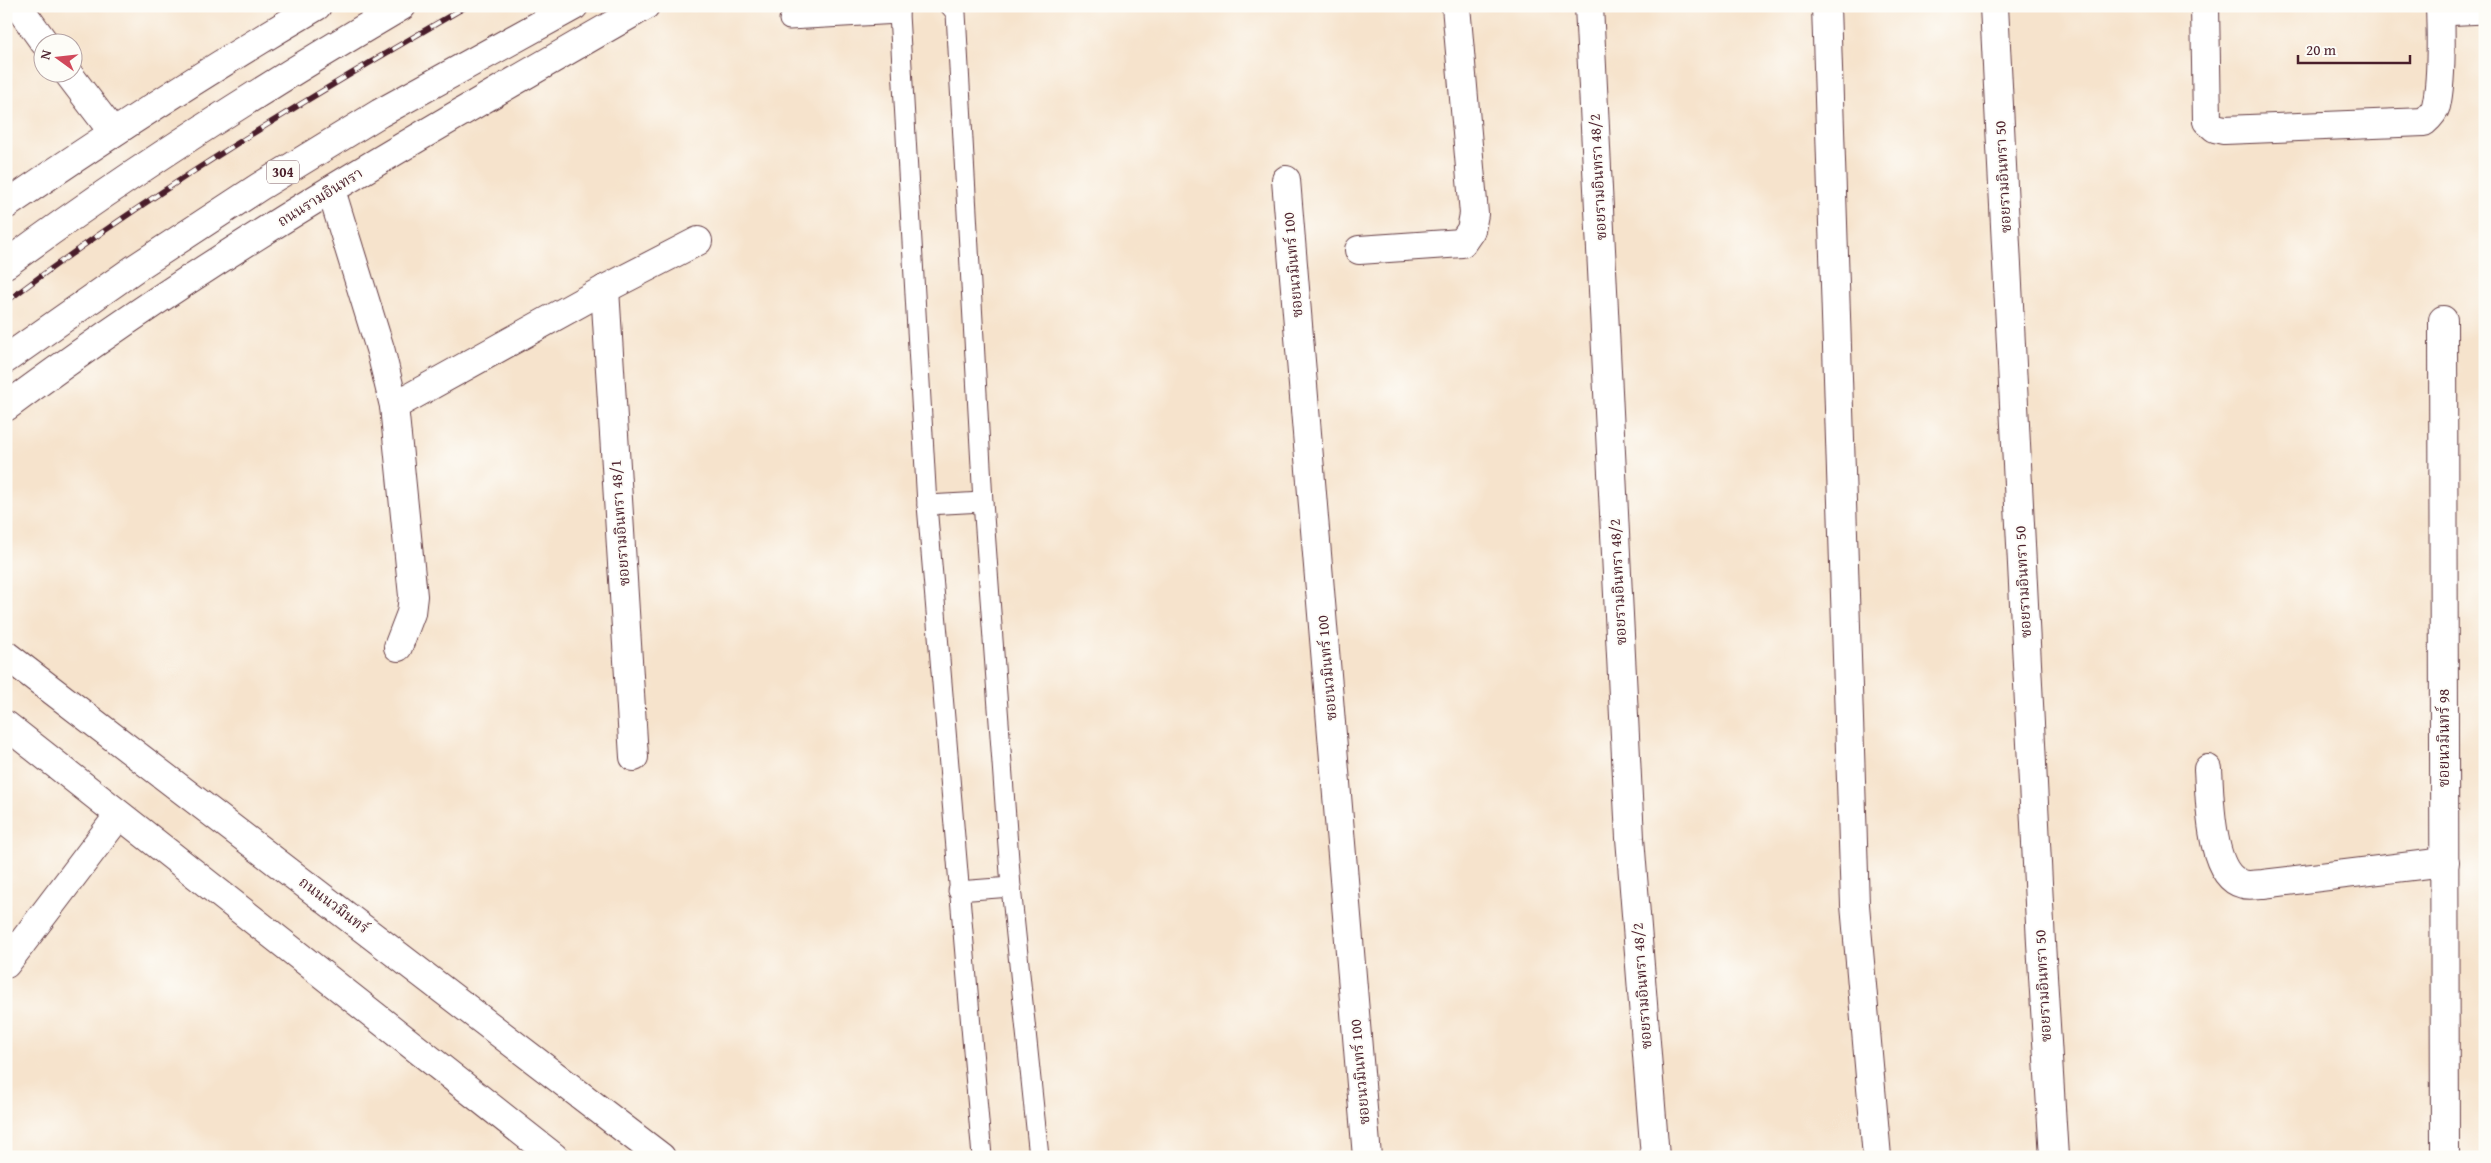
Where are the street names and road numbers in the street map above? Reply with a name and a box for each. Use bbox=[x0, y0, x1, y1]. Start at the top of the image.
street label: ซอยรามอินทรา 48/2 bbox=[1584, 113, 1611, 241]
street label: ซอยรามอินทรา 50 bbox=[1989, 120, 2016, 234]
road number: 304 bbox=[267, 160, 299, 183]
street label: ถนนรามอินทรา bbox=[273, 162, 366, 231]
street label: ซอยนวมินทร์ 100 bbox=[1277, 211, 1308, 319]
street label: ซอยรามอินทรา 48/1 bbox=[605, 459, 634, 587]
street label: ซอยรามอินทรา 48/2 bbox=[1604, 518, 1631, 646]
street label: ซอยรามอินทรา 50 bbox=[2009, 525, 2036, 639]
street label: ซอยนวมินทร์ 100 bbox=[1311, 614, 1342, 722]
street label: ซอยนวมินทร์ 98 bbox=[2433, 689, 2454, 787]
street label: ถนนนวมินทร์ bbox=[295, 871, 374, 938]
street label: ซอยรามอินทรา 48/2 bbox=[1627, 922, 1656, 1050]
street label: ซอยรามอินทรา 50 bbox=[2029, 929, 2056, 1043]
street label: ซอยนวมินทร์ 100 bbox=[1344, 1018, 1375, 1126]

